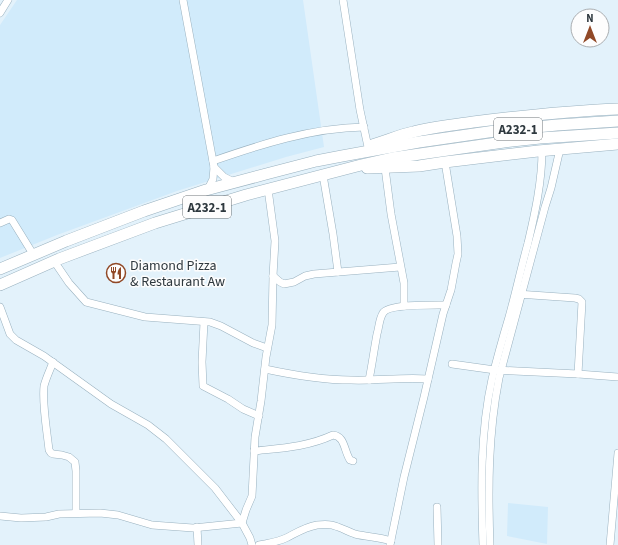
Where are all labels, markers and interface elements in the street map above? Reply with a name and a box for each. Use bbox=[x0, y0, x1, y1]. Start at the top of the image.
north arrow bbox=[570, 8, 610, 48]
text: N bbox=[586, 11, 594, 26]
road number: A232-1 bbox=[494, 118, 542, 140]
road number: A232-1 bbox=[183, 196, 231, 218]
place label: Diamond Pizza & Restaurant Aw bbox=[130, 256, 225, 292]
restaurant icon: Diamond Pizza & Restaurant Aw bbox=[105, 262, 127, 284]

